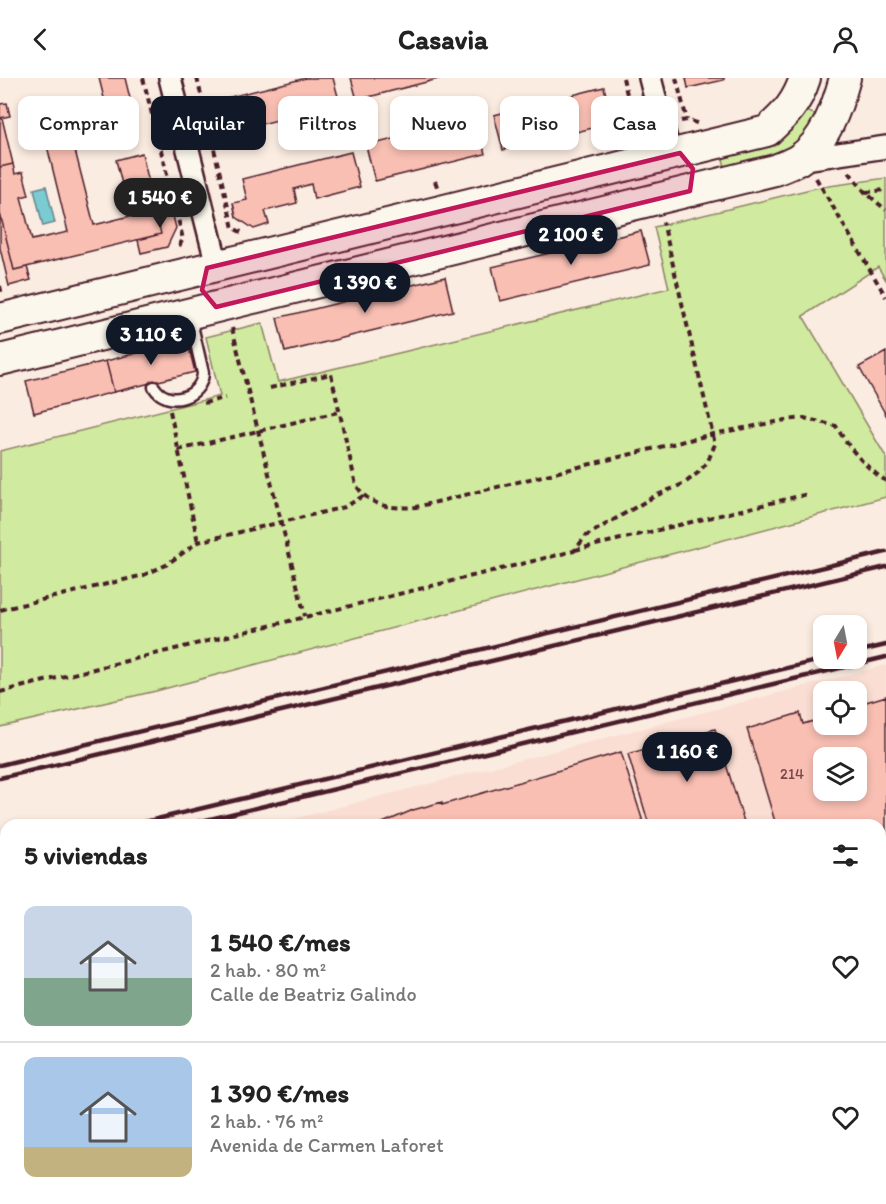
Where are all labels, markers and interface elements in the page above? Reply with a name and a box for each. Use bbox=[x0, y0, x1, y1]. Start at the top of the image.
icon: back bbox=[24, 23, 57, 56]
text: Casavia bbox=[398, 23, 488, 56]
icon: person bbox=[829, 23, 862, 56]
chip: Comprar bbox=[18, 96, 139, 150]
chip: Alquilar bbox=[151, 96, 266, 150]
chip: Filtros bbox=[278, 96, 378, 150]
chip: Nuevo bbox=[390, 96, 488, 150]
chip: Piso bbox=[500, 96, 579, 150]
chip: Casa bbox=[591, 96, 678, 150]
pin: 1 540 € bbox=[105, 178, 215, 229]
text: 1 540 € bbox=[128, 185, 192, 209]
pin: 2 100 € bbox=[516, 215, 626, 266]
text: 2 100 € bbox=[539, 222, 603, 246]
pin: 1 390 € bbox=[310, 263, 420, 314]
text: 1 390 € bbox=[333, 270, 397, 294]
pin: 3 110 € bbox=[96, 315, 206, 366]
text: 3 110 € bbox=[120, 322, 182, 346]
north arrow bbox=[813, 615, 867, 669]
map controls bbox=[813, 615, 867, 801]
button: locate bbox=[813, 681, 867, 735]
pin: 1 160 € bbox=[632, 732, 742, 783]
text: 1 160 € bbox=[656, 739, 718, 763]
button: layers bbox=[813, 747, 867, 801]
house number: 214 bbox=[780, 765, 804, 783]
text: 5 viviendas bbox=[24, 839, 148, 871]
icon: filters bbox=[829, 839, 862, 872]
text: 1 540 €/mes bbox=[210, 926, 351, 958]
icon: home bbox=[72, 930, 144, 1002]
icon: heart bbox=[829, 950, 862, 983]
text: 2 hab. · 80 m² bbox=[210, 958, 326, 982]
text: Calle de Beatriz Galindo bbox=[210, 982, 417, 1006]
text: 1 390 €/mes bbox=[210, 1077, 349, 1109]
icon: home bbox=[72, 1081, 144, 1153]
icon: heart bbox=[829, 1101, 862, 1134]
text: 2 hab. · 76 m² bbox=[210, 1109, 323, 1133]
text: Avenida de Carmen Laforet bbox=[210, 1133, 444, 1157]

